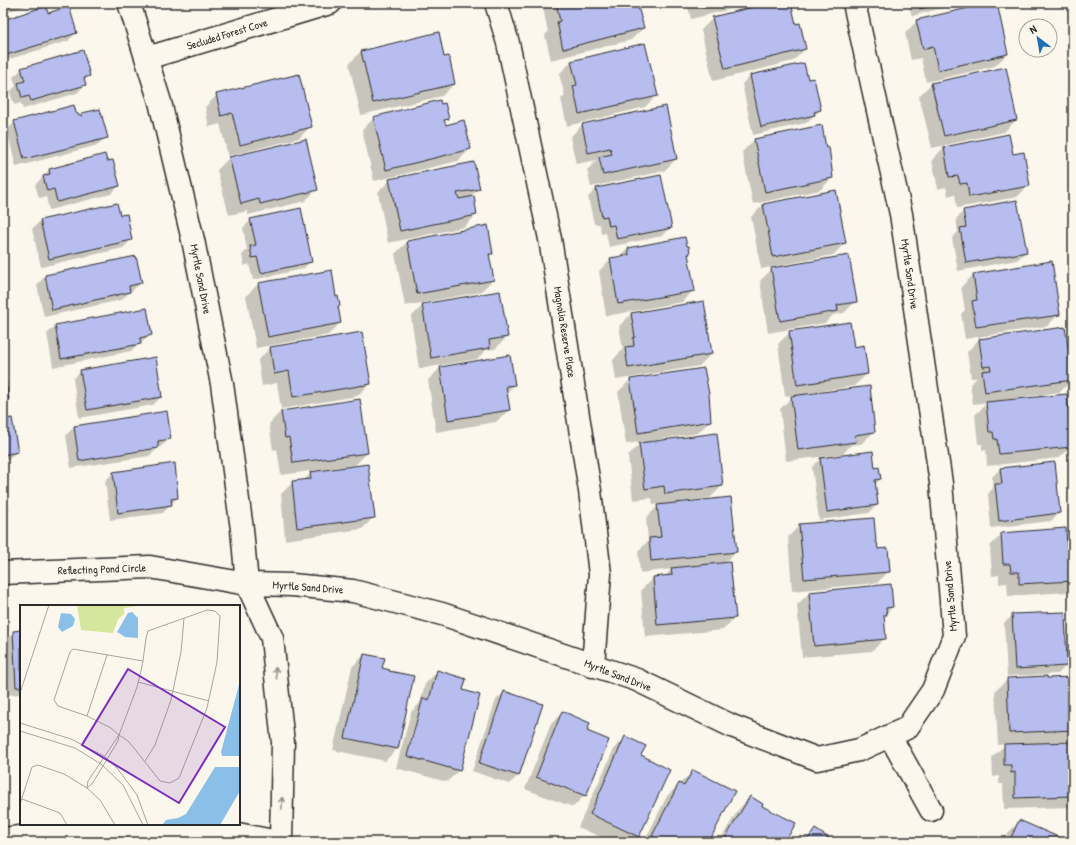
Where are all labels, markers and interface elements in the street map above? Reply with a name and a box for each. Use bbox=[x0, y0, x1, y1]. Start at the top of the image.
street label: Secluded Forest Cove bbox=[185, 15, 270, 53]
north arrow bbox=[1018, 18, 1058, 58]
text: N bbox=[1027, 22, 1039, 37]
street label: Myrtle Sand Drive bbox=[898, 238, 922, 311]
street label: Myrtle Sand Drive bbox=[187, 243, 215, 316]
street label: Magnolia Reserve Place bbox=[551, 285, 579, 379]
street label: Myrtle Sand Drive bbox=[940, 559, 960, 632]
street label: Reflecting Pond Circle bbox=[58, 560, 147, 578]
street label: Myrtle Sand Drive bbox=[272, 578, 344, 596]
inset map bbox=[20, 605, 240, 825]
street label: Myrtle Sand Drive bbox=[582, 656, 654, 694]
one-way arrow bbox=[272, 667, 280, 680]
one-way arrow bbox=[278, 797, 286, 810]

